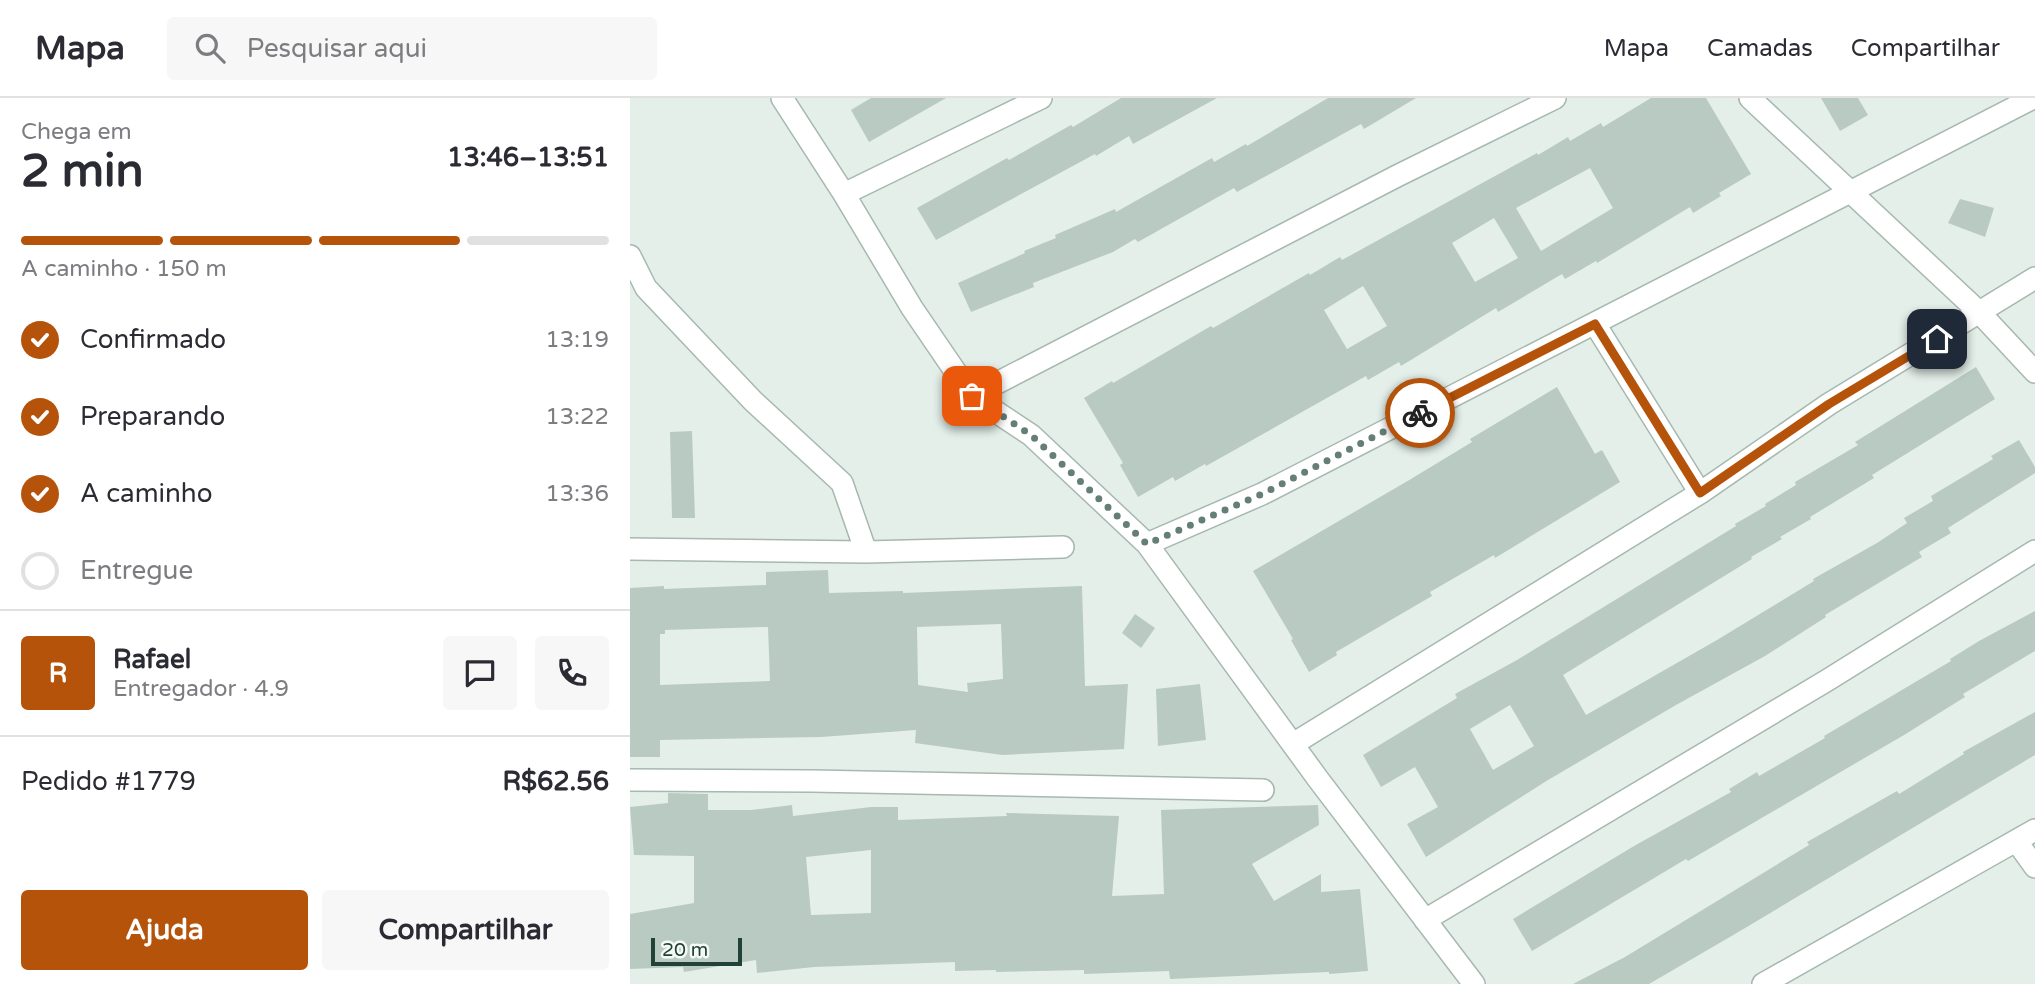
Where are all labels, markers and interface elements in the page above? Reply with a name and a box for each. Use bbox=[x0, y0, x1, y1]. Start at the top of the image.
search box bbox=[167, 17, 657, 80]
text: Mapa bbox=[35, 29, 125, 68]
icon: search bbox=[191, 29, 229, 67]
text: Pesquisar aqui bbox=[247, 33, 427, 64]
text: Mapa bbox=[1604, 34, 1669, 63]
text: Camadas bbox=[1707, 34, 1813, 63]
text: Compartilhar bbox=[1851, 34, 2000, 63]
text: Chega em bbox=[21, 118, 132, 146]
text: 13:46–13:51 bbox=[447, 142, 609, 173]
text: 2 min bbox=[21, 144, 144, 199]
text: A caminho · 150 m bbox=[21, 255, 227, 283]
pin bbox=[1907, 309, 1967, 369]
icon: home bbox=[1918, 320, 1956, 358]
icon: check bbox=[21, 321, 59, 359]
text: Confirmado bbox=[80, 324, 226, 355]
text: 13:19 bbox=[545, 326, 609, 354]
pin bbox=[942, 366, 1002, 426]
icon: bag bbox=[953, 377, 991, 415]
courier bbox=[1385, 378, 1455, 448]
icon: bike bbox=[1401, 394, 1439, 432]
icon: check bbox=[21, 398, 59, 436]
text: Preparando bbox=[80, 401, 225, 432]
text: 13:22 bbox=[545, 403, 609, 431]
icon: check bbox=[21, 475, 59, 513]
text: A caminho bbox=[80, 478, 212, 509]
text: 13:36 bbox=[545, 480, 609, 508]
text: Entregue bbox=[80, 555, 193, 586]
button: chat bbox=[443, 636, 517, 710]
button: phone bbox=[535, 636, 609, 710]
text: Rafael bbox=[113, 644, 191, 675]
text: R bbox=[49, 658, 67, 689]
text: Entregador · 4.9 bbox=[113, 675, 289, 703]
text: Pedido #1779 bbox=[21, 766, 196, 797]
text: R$62.56 bbox=[502, 766, 609, 797]
button: Ajuda bbox=[21, 890, 308, 970]
button: Compartilhar bbox=[322, 890, 609, 970]
scale bar bbox=[651, 935, 742, 967]
text: 20 m bbox=[662, 939, 708, 961]

